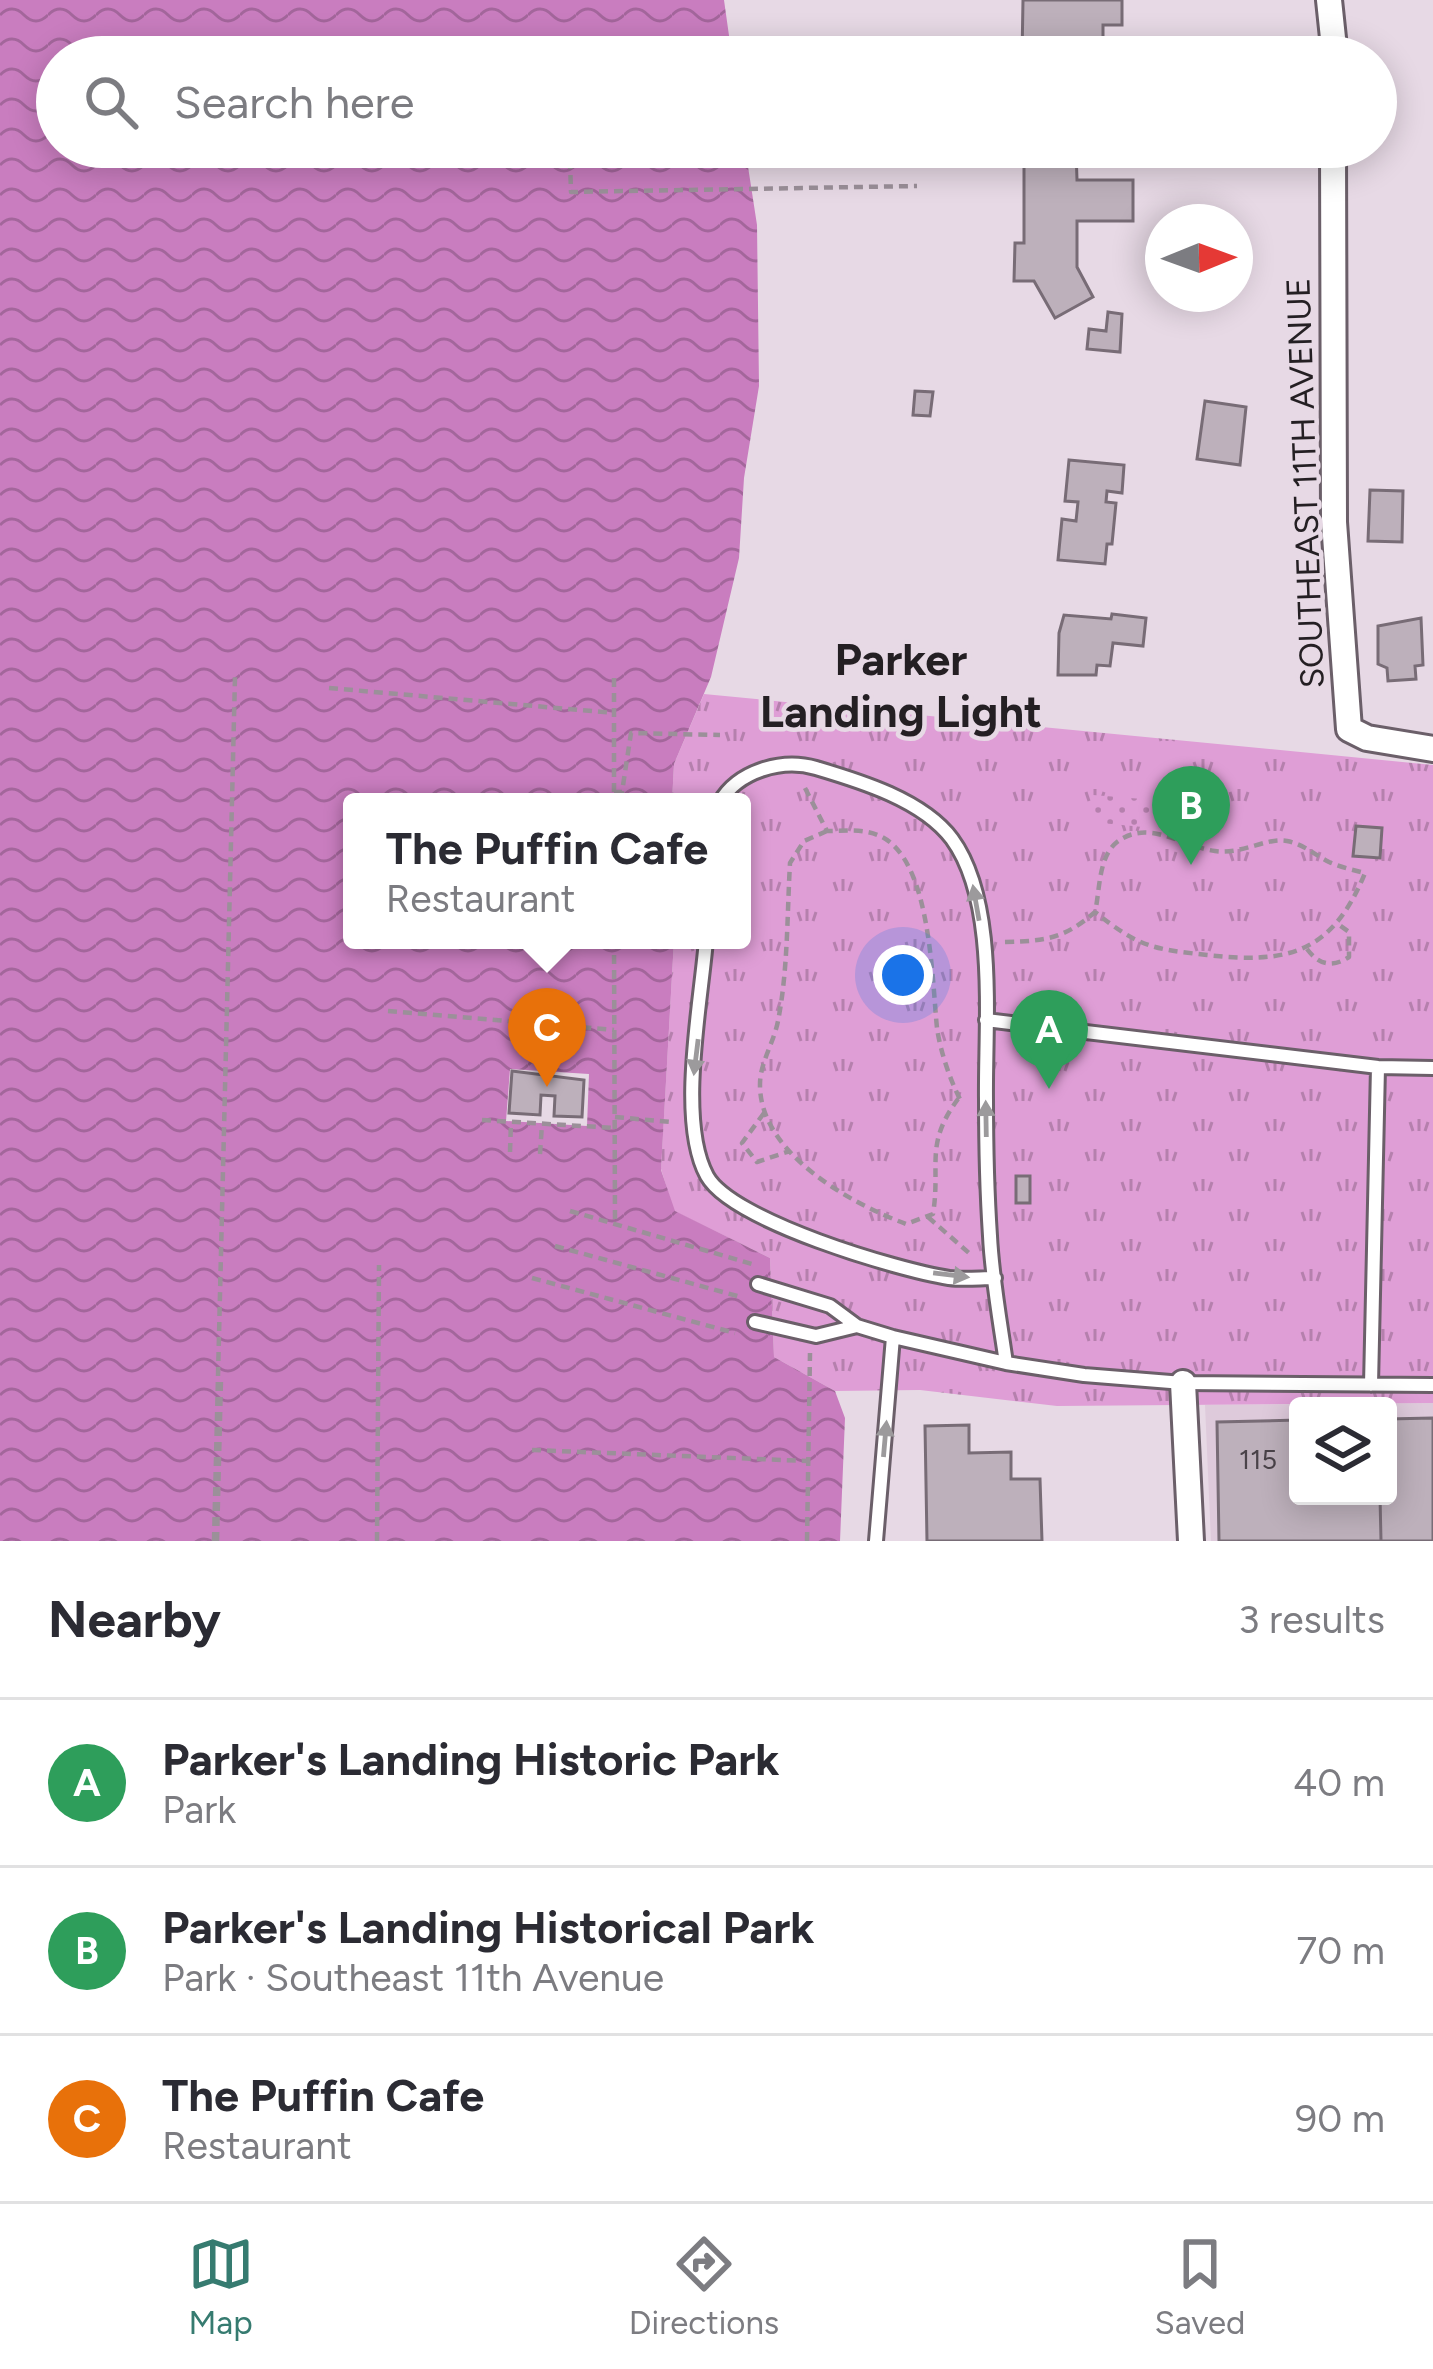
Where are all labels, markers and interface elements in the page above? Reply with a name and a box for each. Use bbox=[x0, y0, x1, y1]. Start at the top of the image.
search box bbox=[36, 36, 1397, 168]
icon: search bbox=[78, 69, 144, 135]
text: Search here bbox=[174, 75, 414, 129]
north arrow bbox=[1145, 204, 1253, 312]
street label: SOUTHEAST 11TH AVENUE bbox=[1278, 277, 1332, 689]
district label: Parker Landing Light bbox=[760, 632, 1042, 738]
pin: B bbox=[1152, 766, 1230, 865]
popup bbox=[343, 793, 751, 949]
text: The Puffin Cafe bbox=[386, 821, 708, 875]
text: Restaurant bbox=[386, 875, 576, 922]
one-way arrow bbox=[966, 884, 984, 922]
your location bbox=[873, 945, 933, 1005]
pin: C bbox=[508, 988, 586, 1087]
pin: A bbox=[1010, 990, 1088, 1089]
one-way arrow bbox=[686, 1038, 705, 1076]
one-way arrow bbox=[976, 1099, 996, 1137]
one-way arrow bbox=[932, 1266, 970, 1285]
map controls bbox=[1289, 1397, 1397, 1505]
button: layers bbox=[1289, 1397, 1397, 1505]
one-way arrow bbox=[875, 1420, 894, 1457]
house number: 115 bbox=[1239, 1443, 1277, 1476]
text: Nearby bbox=[48, 1589, 221, 1650]
text: 3 results bbox=[1238, 1596, 1385, 1643]
text: Parker's Landing Historic Park bbox=[162, 1732, 779, 1786]
text: A bbox=[73, 1759, 101, 1806]
text: 40 m bbox=[1293, 1759, 1385, 1806]
text: Park bbox=[162, 1786, 236, 1833]
text: Parker's Landing Historical Park bbox=[162, 1900, 815, 1954]
text: B bbox=[75, 1927, 99, 1974]
text: 70 m bbox=[1296, 1927, 1385, 1974]
text: Park · Southeast 11th Avenue bbox=[162, 1954, 664, 2001]
text: The Puffin Cafe bbox=[162, 2068, 484, 2122]
text: C bbox=[73, 2095, 101, 2142]
text: 90 m bbox=[1295, 2095, 1385, 2142]
text: Restaurant bbox=[162, 2122, 352, 2169]
tab: Map bbox=[188, 2231, 254, 2342]
tab: Directions bbox=[629, 2231, 779, 2342]
tab: Saved bbox=[1154, 2231, 1245, 2342]

